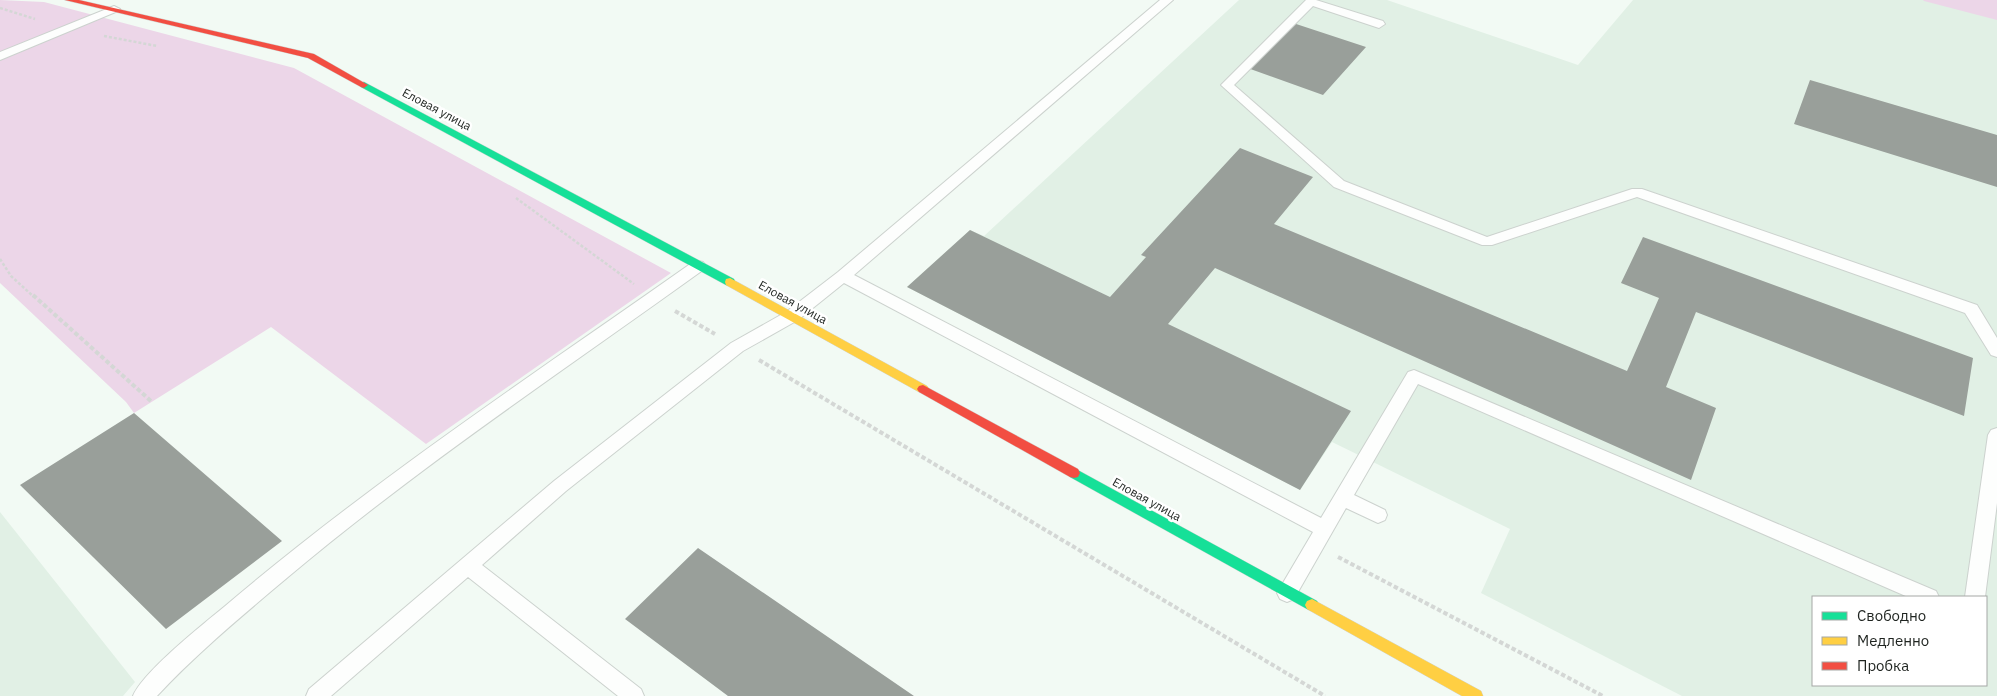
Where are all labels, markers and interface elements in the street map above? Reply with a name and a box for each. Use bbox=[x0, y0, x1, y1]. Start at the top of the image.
street label: Еловая улица bbox=[400, 85, 475, 134]
street label: Еловая улица bbox=[756, 277, 830, 327]
street label: Еловая улица bbox=[1110, 474, 1184, 524]
legend bbox=[1812, 596, 1987, 686]
text: Свободно bbox=[1857, 606, 1926, 625]
text: Медленно bbox=[1857, 631, 1929, 650]
text: Пробка bbox=[1857, 656, 1909, 675]

